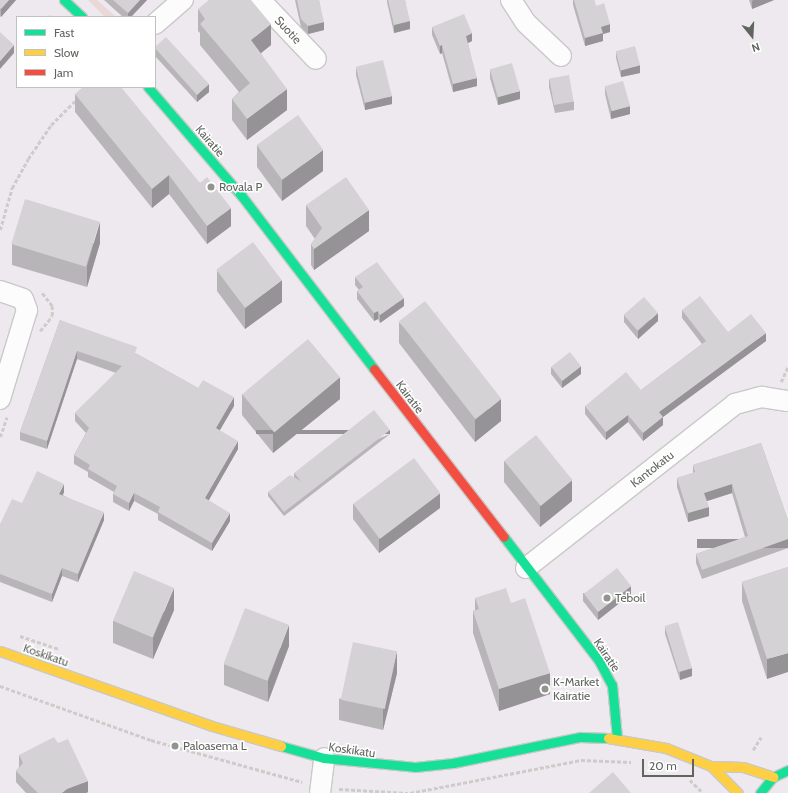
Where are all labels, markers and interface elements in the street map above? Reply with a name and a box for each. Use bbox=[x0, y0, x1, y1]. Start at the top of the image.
street label: Suotie bbox=[272, 13, 304, 47]
legend bbox=[16, 16, 156, 88]
north arrow bbox=[732, 16, 772, 56]
text: Fast bbox=[54, 25, 74, 40]
text: N bbox=[750, 40, 762, 55]
text: Slow bbox=[54, 45, 79, 60]
text: Jam bbox=[54, 65, 73, 80]
street label: Kairatie bbox=[192, 122, 228, 160]
place label: Rovala P bbox=[219, 180, 262, 194]
marker: Rovala P bbox=[206, 182, 216, 192]
street label: Kairatie bbox=[393, 378, 427, 416]
street label: Kantokatu bbox=[627, 448, 677, 490]
place label: Teboil bbox=[615, 591, 645, 605]
marker: Teboil bbox=[602, 593, 612, 603]
street label: Kairatie bbox=[591, 636, 623, 674]
street label: Koskikatu bbox=[21, 641, 71, 669]
place label: K-Market Kairatie bbox=[553, 675, 599, 703]
marker: K-Market Kairatie bbox=[540, 684, 550, 694]
place label: Paloasema L bbox=[183, 739, 247, 753]
street label: Koskikatu bbox=[328, 740, 376, 760]
marker: Paloasema L bbox=[170, 741, 180, 751]
scale bar bbox=[644, 751, 696, 777]
text: 20 m bbox=[649, 758, 677, 773]

